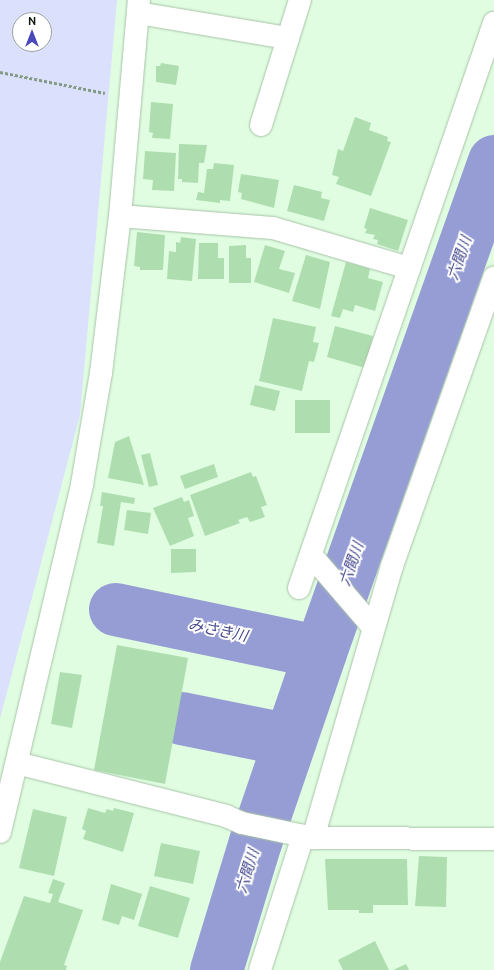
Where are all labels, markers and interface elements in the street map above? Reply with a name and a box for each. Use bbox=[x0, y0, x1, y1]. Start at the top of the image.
north arrow bbox=[12, 12, 52, 52]
text: N bbox=[28, 15, 36, 27]
water label: 六間川 bbox=[443, 234, 475, 282]
water label: 六間川 bbox=[335, 540, 367, 588]
water label: みさき川 bbox=[187, 615, 249, 645]
water label: 六間川 bbox=[232, 847, 262, 895]

